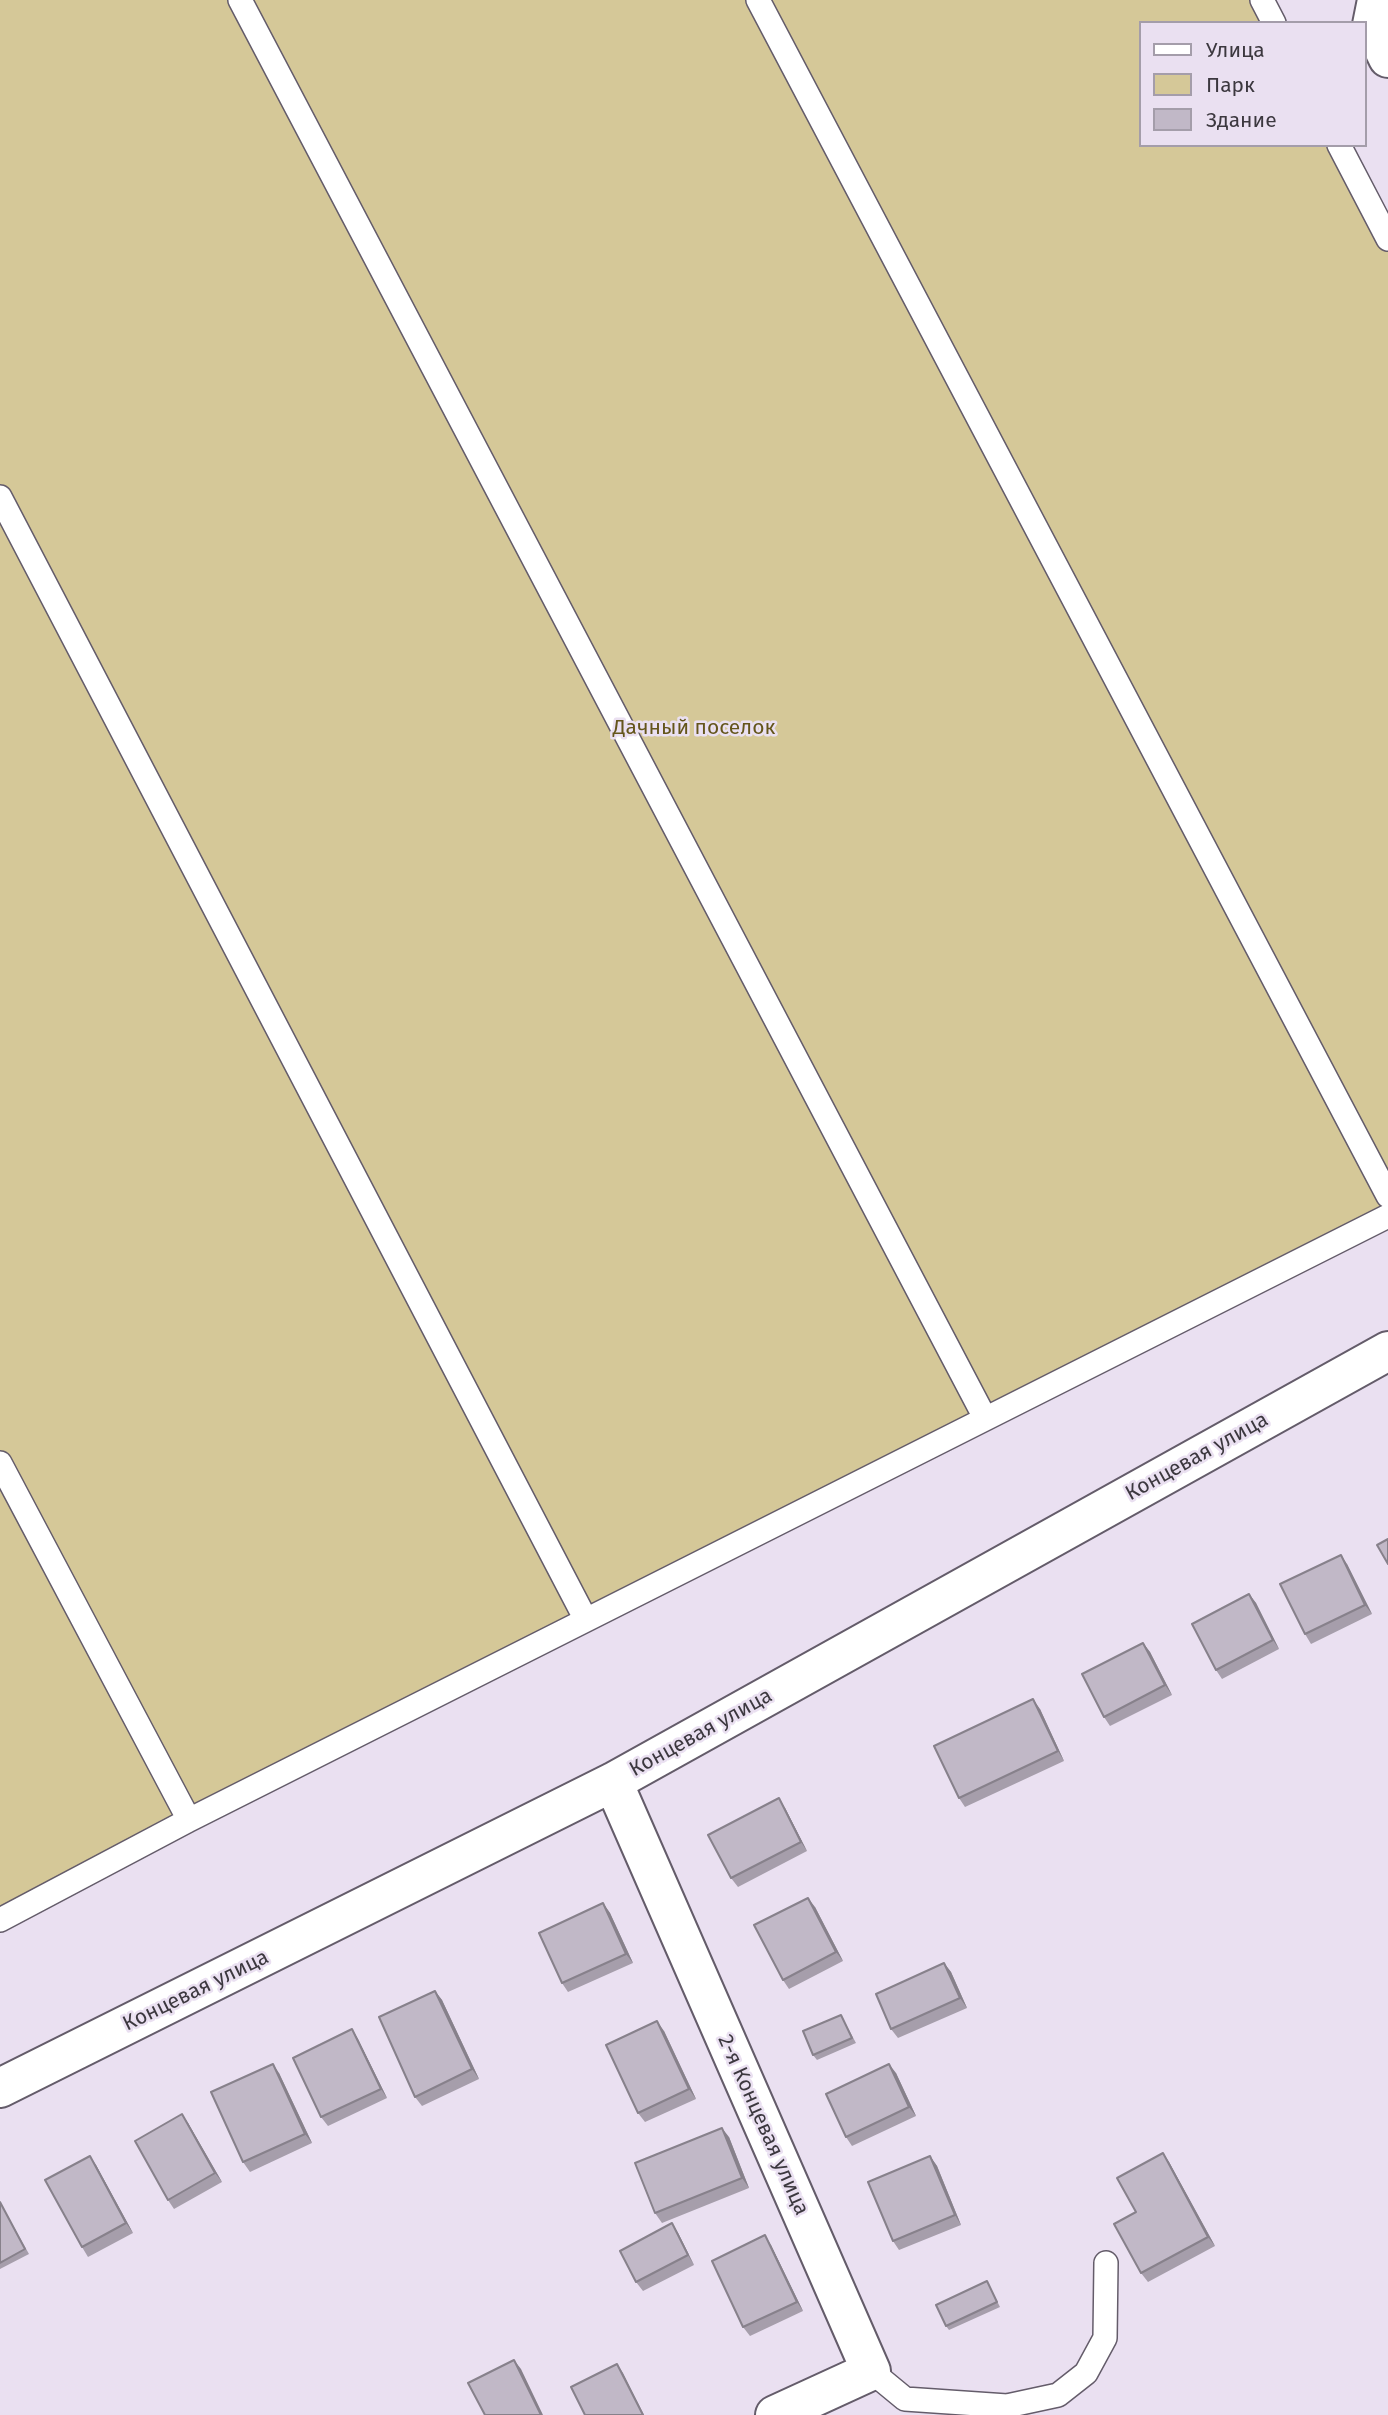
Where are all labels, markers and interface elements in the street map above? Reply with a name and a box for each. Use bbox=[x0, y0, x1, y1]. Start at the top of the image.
legend bbox=[1140, 21, 1367, 147]
text: Улица bbox=[1206, 37, 1265, 63]
text: Парк bbox=[1206, 72, 1255, 98]
text: Здание bbox=[1206, 107, 1277, 133]
park label: Дачный поселок bbox=[613, 715, 775, 741]
street label: Концевая улица bbox=[1121, 1407, 1273, 1507]
street label: Концевая улица bbox=[625, 1683, 777, 1783]
street label: Концевая улица bbox=[119, 1945, 273, 2037]
street label: 2-я Концевая улица bbox=[712, 2031, 814, 2219]

